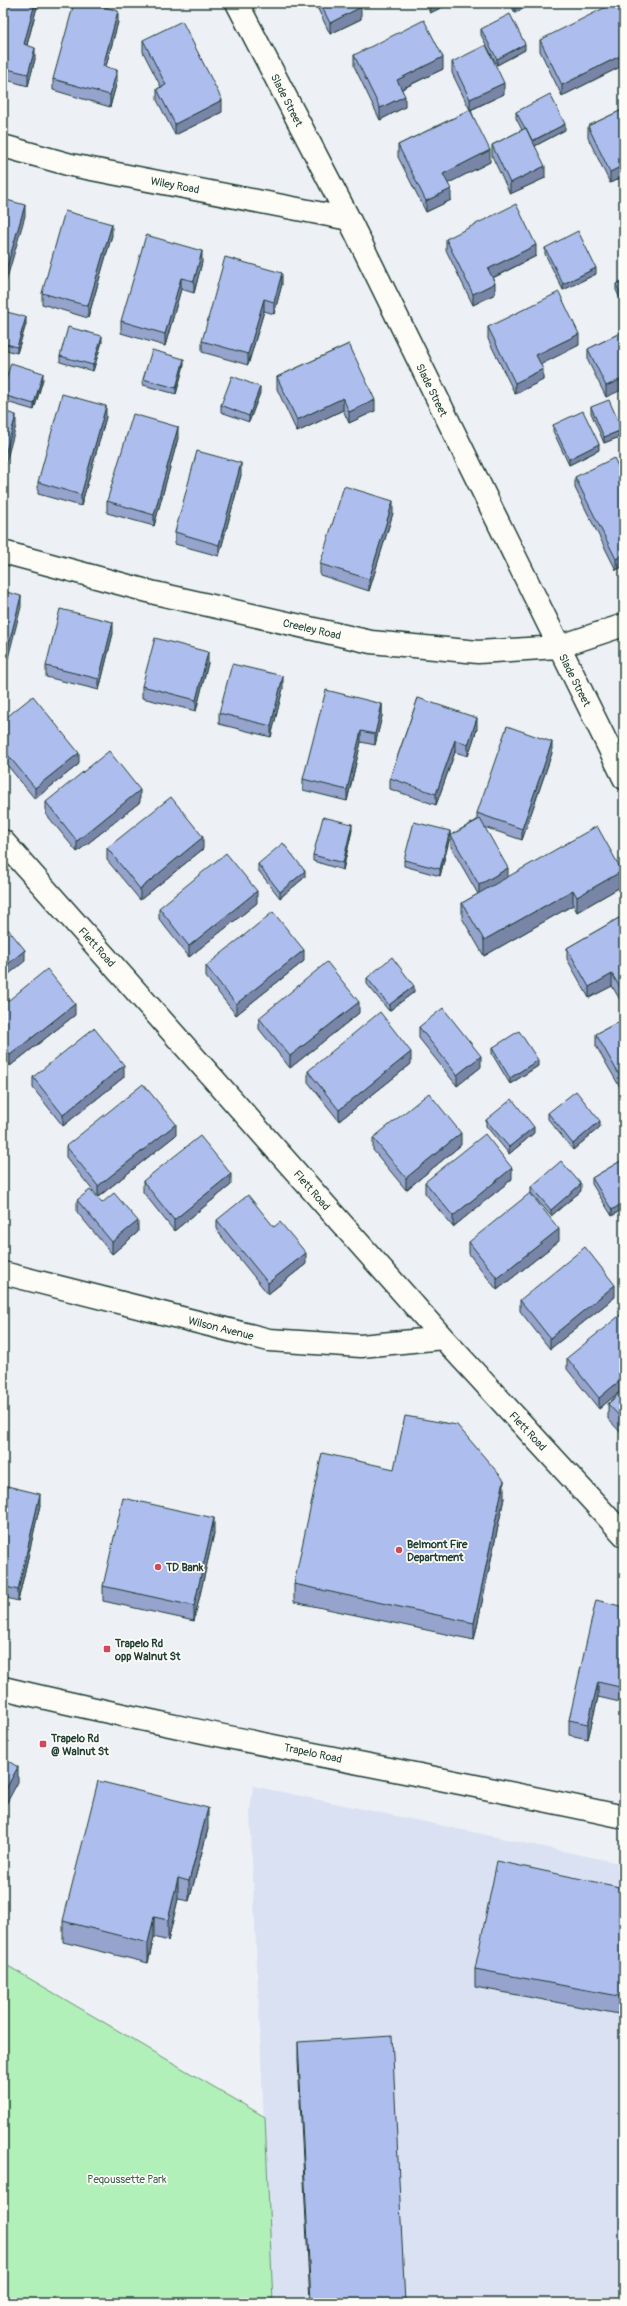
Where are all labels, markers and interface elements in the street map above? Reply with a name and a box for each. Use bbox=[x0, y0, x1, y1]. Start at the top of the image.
street label: Slade Street bbox=[268, 72, 306, 129]
street label: Wiley Road bbox=[149, 174, 200, 197]
street label: Slade Street bbox=[413, 362, 450, 419]
street label: Creeley Road bbox=[282, 616, 342, 642]
street label: Slade Street bbox=[556, 652, 594, 709]
street label: Flett Road bbox=[76, 925, 118, 970]
street label: Flett Road bbox=[291, 1168, 333, 1213]
street label: Wilson Avenue bbox=[187, 1314, 256, 1343]
street label: Flett Road bbox=[506, 1409, 549, 1454]
place label: Belmont Fire Department bbox=[407, 1538, 468, 1564]
marker: Belmont Fire Department bbox=[394, 1545, 404, 1555]
place label: TD Bank bbox=[165, 1561, 204, 1574]
marker: TD Bank bbox=[153, 1562, 163, 1572]
place label: Trapelo Rd opp Walnut St bbox=[114, 1637, 181, 1663]
marker: Trapelo Rd opp Walnut St bbox=[102, 1644, 112, 1654]
place label: Trapelo Rd @ Walnut St bbox=[50, 1732, 109, 1758]
marker: Trapelo Rd @ Walnut St bbox=[38, 1739, 48, 1749]
street label: Trapelo Road bbox=[283, 1741, 343, 1766]
park label: Peqoussette Park bbox=[87, 2173, 167, 2186]

